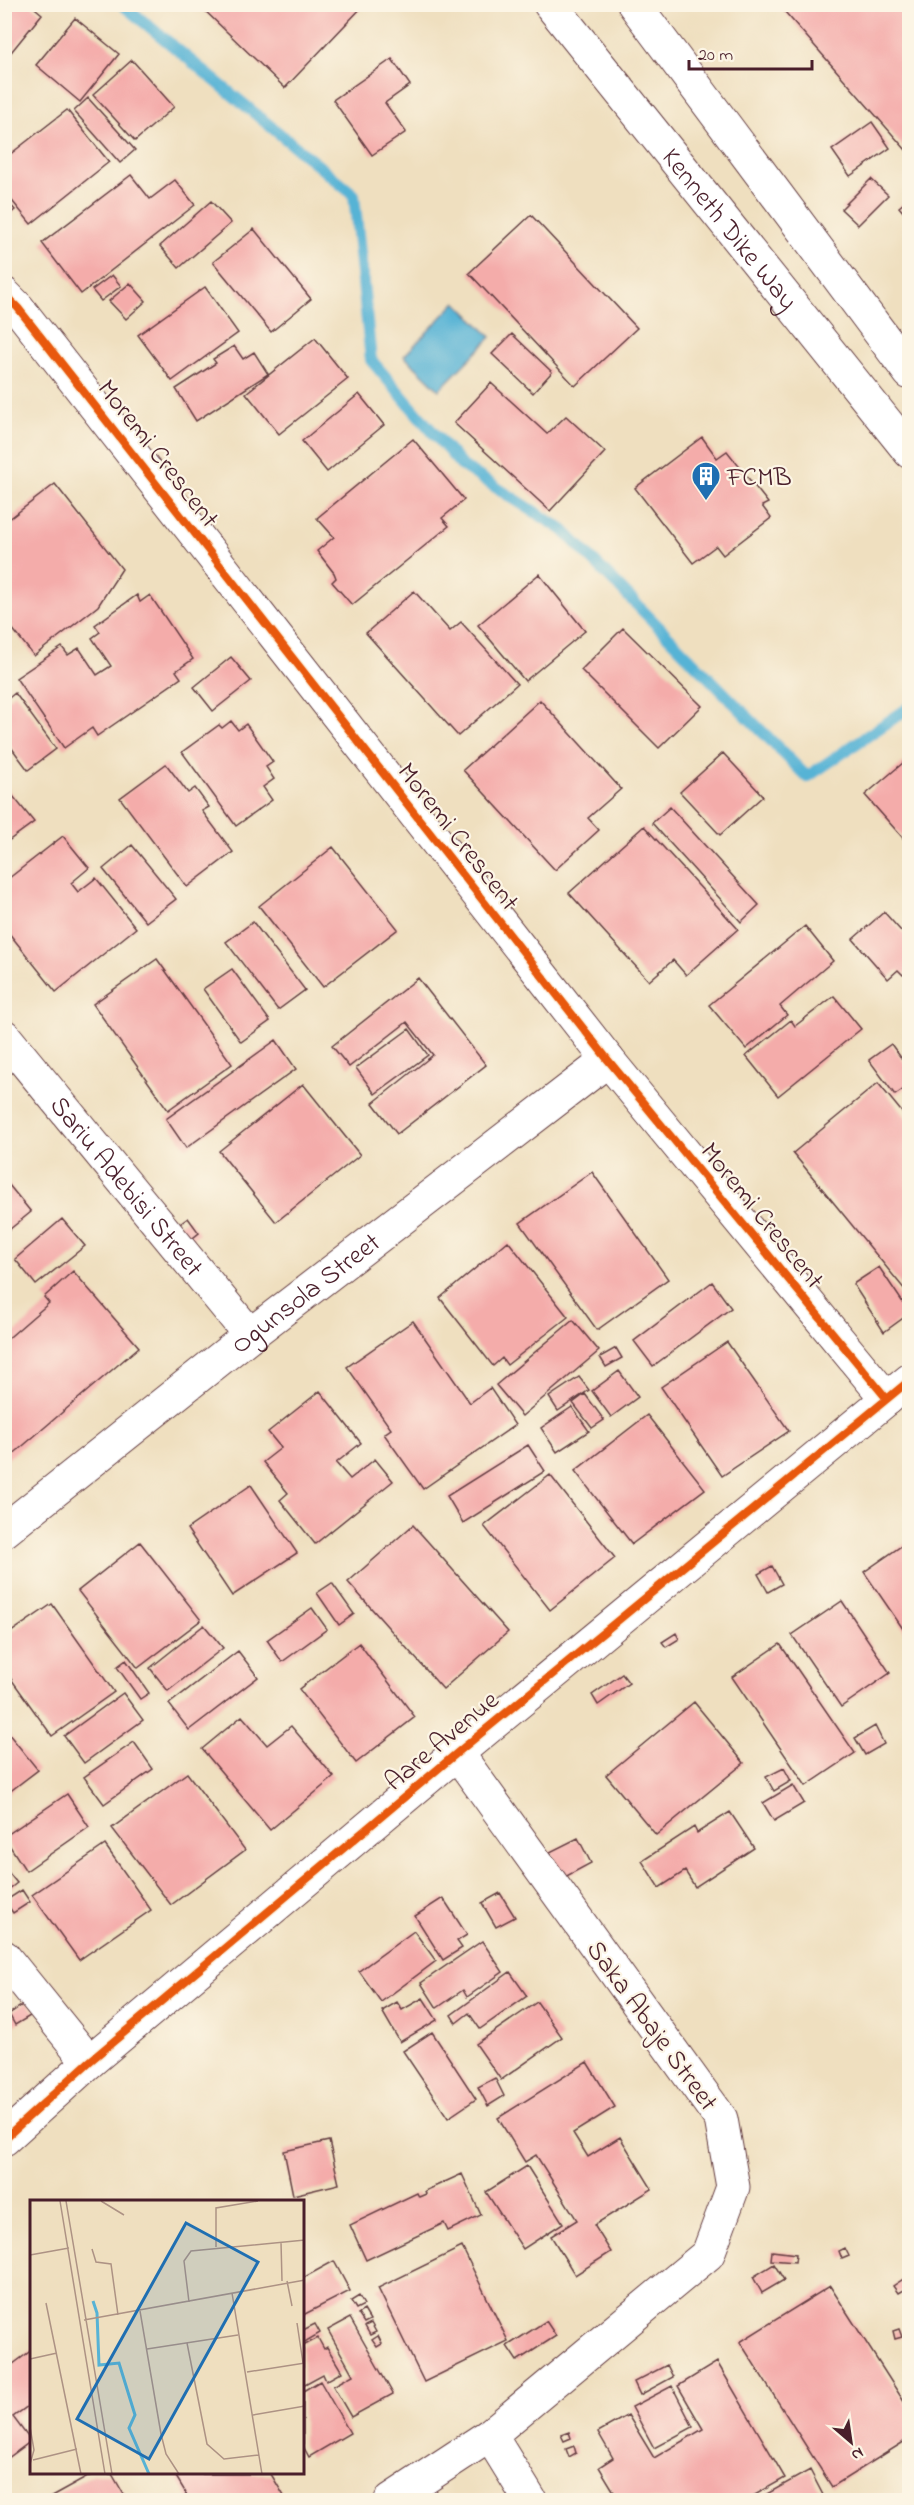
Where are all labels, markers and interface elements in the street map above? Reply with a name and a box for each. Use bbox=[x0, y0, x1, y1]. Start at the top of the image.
scale bar bbox=[689, 33, 812, 71]
text: 20 m bbox=[698, 43, 733, 69]
street label: Kenneth Dike Way bbox=[651, 140, 806, 320]
street label: Moremi Crescent bbox=[87, 372, 227, 537]
place label: FCMB bbox=[726, 459, 792, 498]
building icon: FCMB bbox=[690, 460, 722, 502]
street label: Moremi Crescent bbox=[387, 755, 527, 920]
street label: Sariu Adebisi Street bbox=[39, 1089, 211, 1286]
street label: Moremi Crescent bbox=[690, 1135, 833, 1298]
street label: Ogunsola Street bbox=[224, 1225, 390, 1365]
street label: Aare Avenue bbox=[377, 1682, 509, 1802]
street label: Saka Abaje Street bbox=[576, 1933, 726, 2120]
inset map bbox=[30, 2200, 304, 2475]
north arrow bbox=[821, 2412, 881, 2472]
text: N bbox=[847, 2440, 868, 2467]

